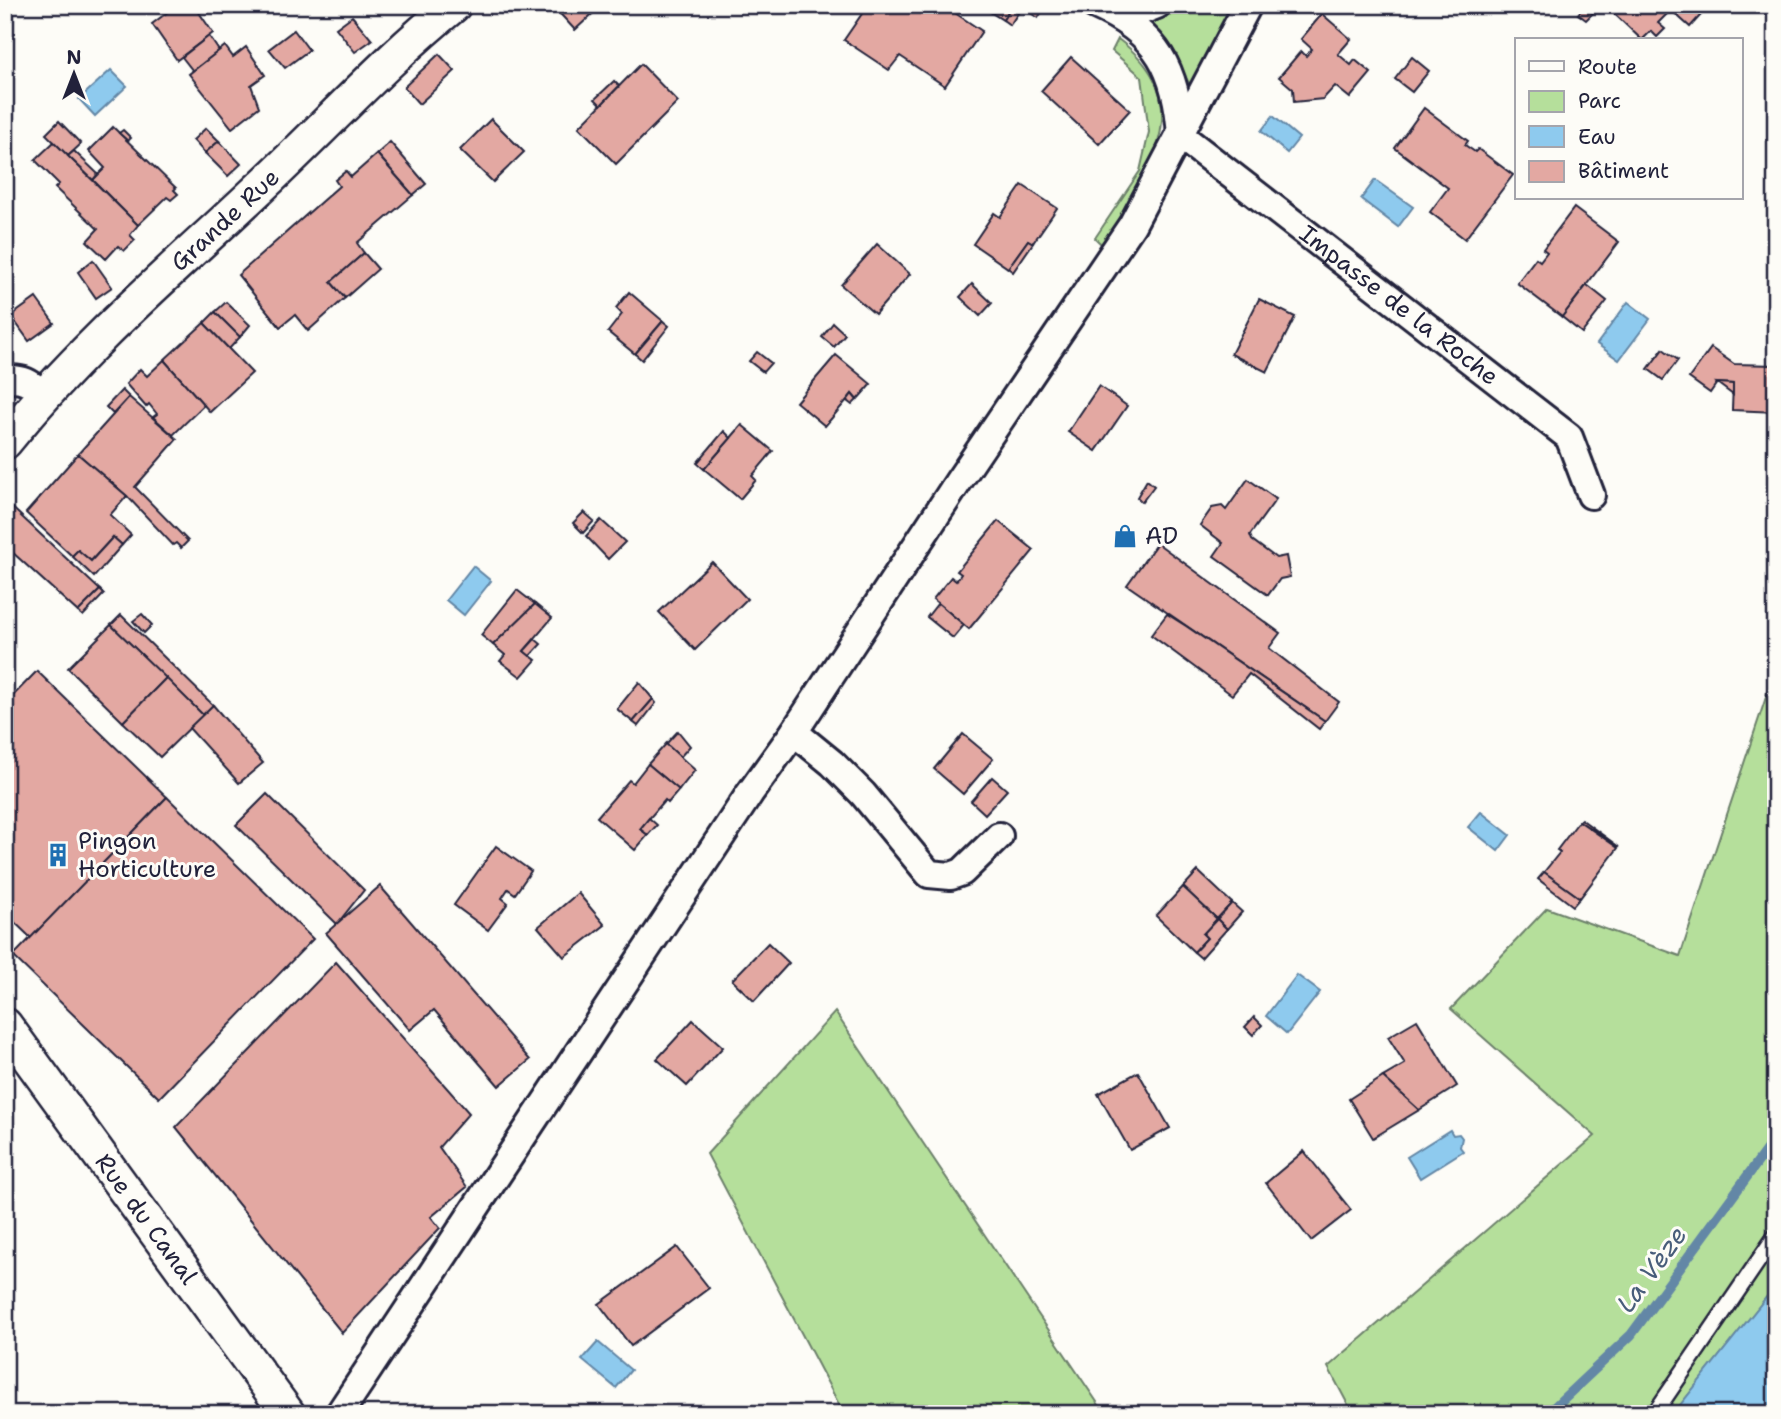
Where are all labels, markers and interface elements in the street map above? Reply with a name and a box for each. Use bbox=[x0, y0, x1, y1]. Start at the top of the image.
north arrow bbox=[38, 38, 108, 108]
legend bbox=[1515, 38, 1742, 200]
text: N bbox=[66, 45, 82, 70]
text: Route bbox=[1578, 53, 1637, 81]
text: Parc bbox=[1578, 87, 1621, 115]
text: Eau bbox=[1578, 123, 1616, 151]
text: Bâtiment bbox=[1578, 157, 1669, 185]
street label: Grande Rue bbox=[164, 161, 287, 278]
street label: Impasse de la Roche bbox=[1293, 218, 1505, 393]
place label: AD bbox=[1145, 520, 1178, 552]
shop icon: AD bbox=[1111, 522, 1139, 550]
place label: Pingon Horticulture bbox=[78, 825, 216, 885]
building icon: Pingon Horticulture bbox=[44, 841, 72, 869]
street label: Rue du Canal bbox=[88, 1147, 205, 1292]
water label: La Vèze bbox=[1608, 1218, 1694, 1320]

